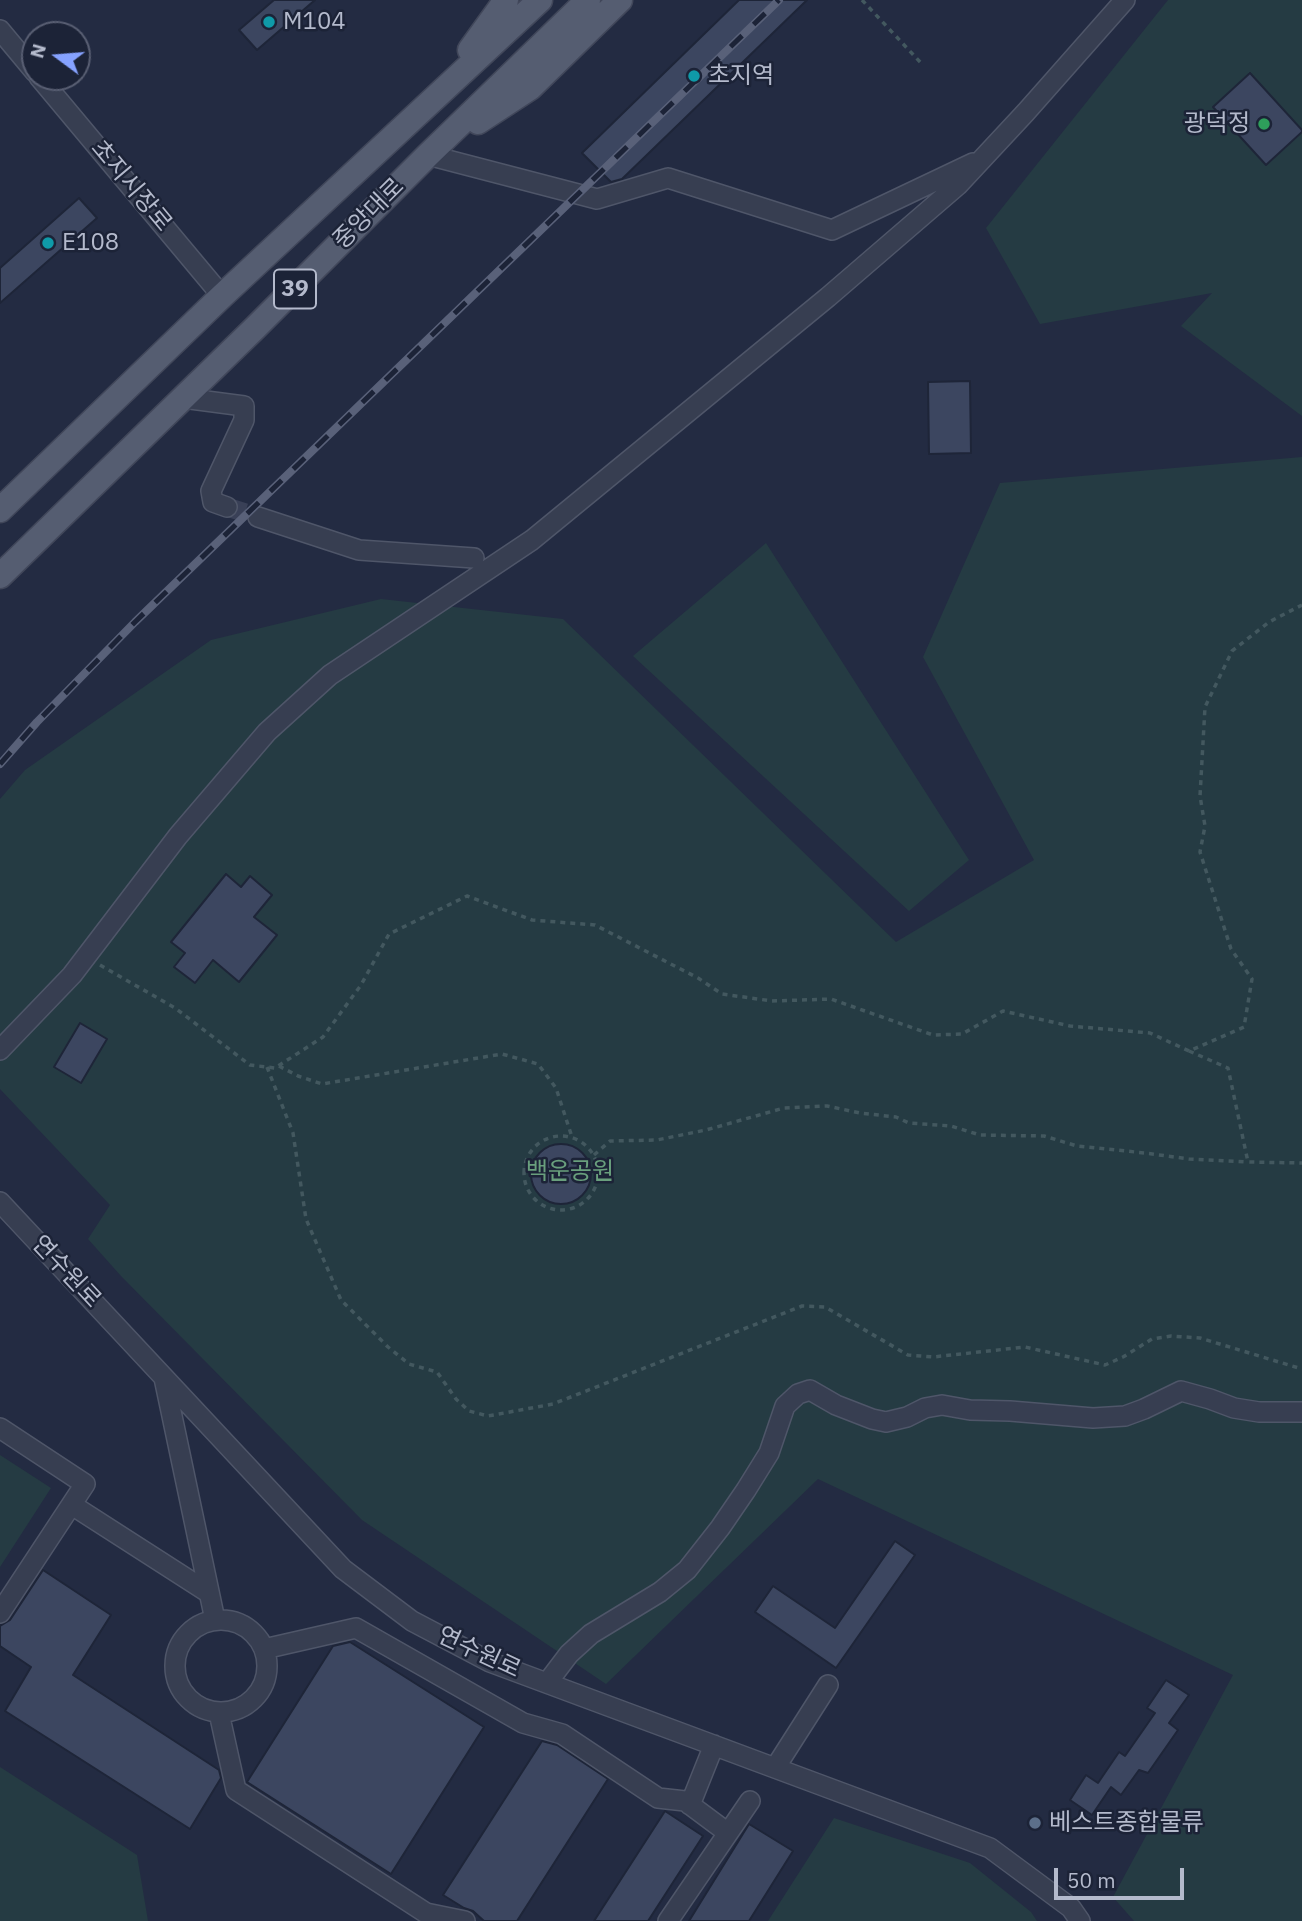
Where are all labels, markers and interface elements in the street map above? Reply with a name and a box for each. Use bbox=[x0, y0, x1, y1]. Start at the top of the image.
place label: M104 bbox=[283, 8, 346, 36]
marker: M104 bbox=[261, 14, 277, 30]
north arrow bbox=[21, 21, 91, 91]
text: N bbox=[24, 41, 51, 61]
place label: 초지역 bbox=[708, 62, 774, 90]
marker: 초지역 bbox=[686, 68, 702, 84]
place label: 광덕정 bbox=[1184, 110, 1250, 138]
marker: 광덕정 bbox=[1256, 116, 1272, 132]
street label: 초지시장로 bbox=[84, 134, 178, 238]
street label: 중앙대로 bbox=[328, 173, 410, 255]
place label: E108 bbox=[62, 229, 119, 257]
marker: E108 bbox=[40, 235, 56, 251]
road number: 39 bbox=[274, 270, 316, 308]
park label: 백운공원 bbox=[526, 1158, 614, 1186]
street label: 연수원로 bbox=[25, 1230, 107, 1314]
street label: 연수원로 bbox=[433, 1621, 525, 1685]
place label: 베스트종합물류 bbox=[1049, 1809, 1204, 1837]
marker: 베스트종합물류 bbox=[1027, 1815, 1043, 1831]
scale bar bbox=[1057, 1854, 1186, 1898]
text: 50 m bbox=[1067, 1866, 1116, 1894]

